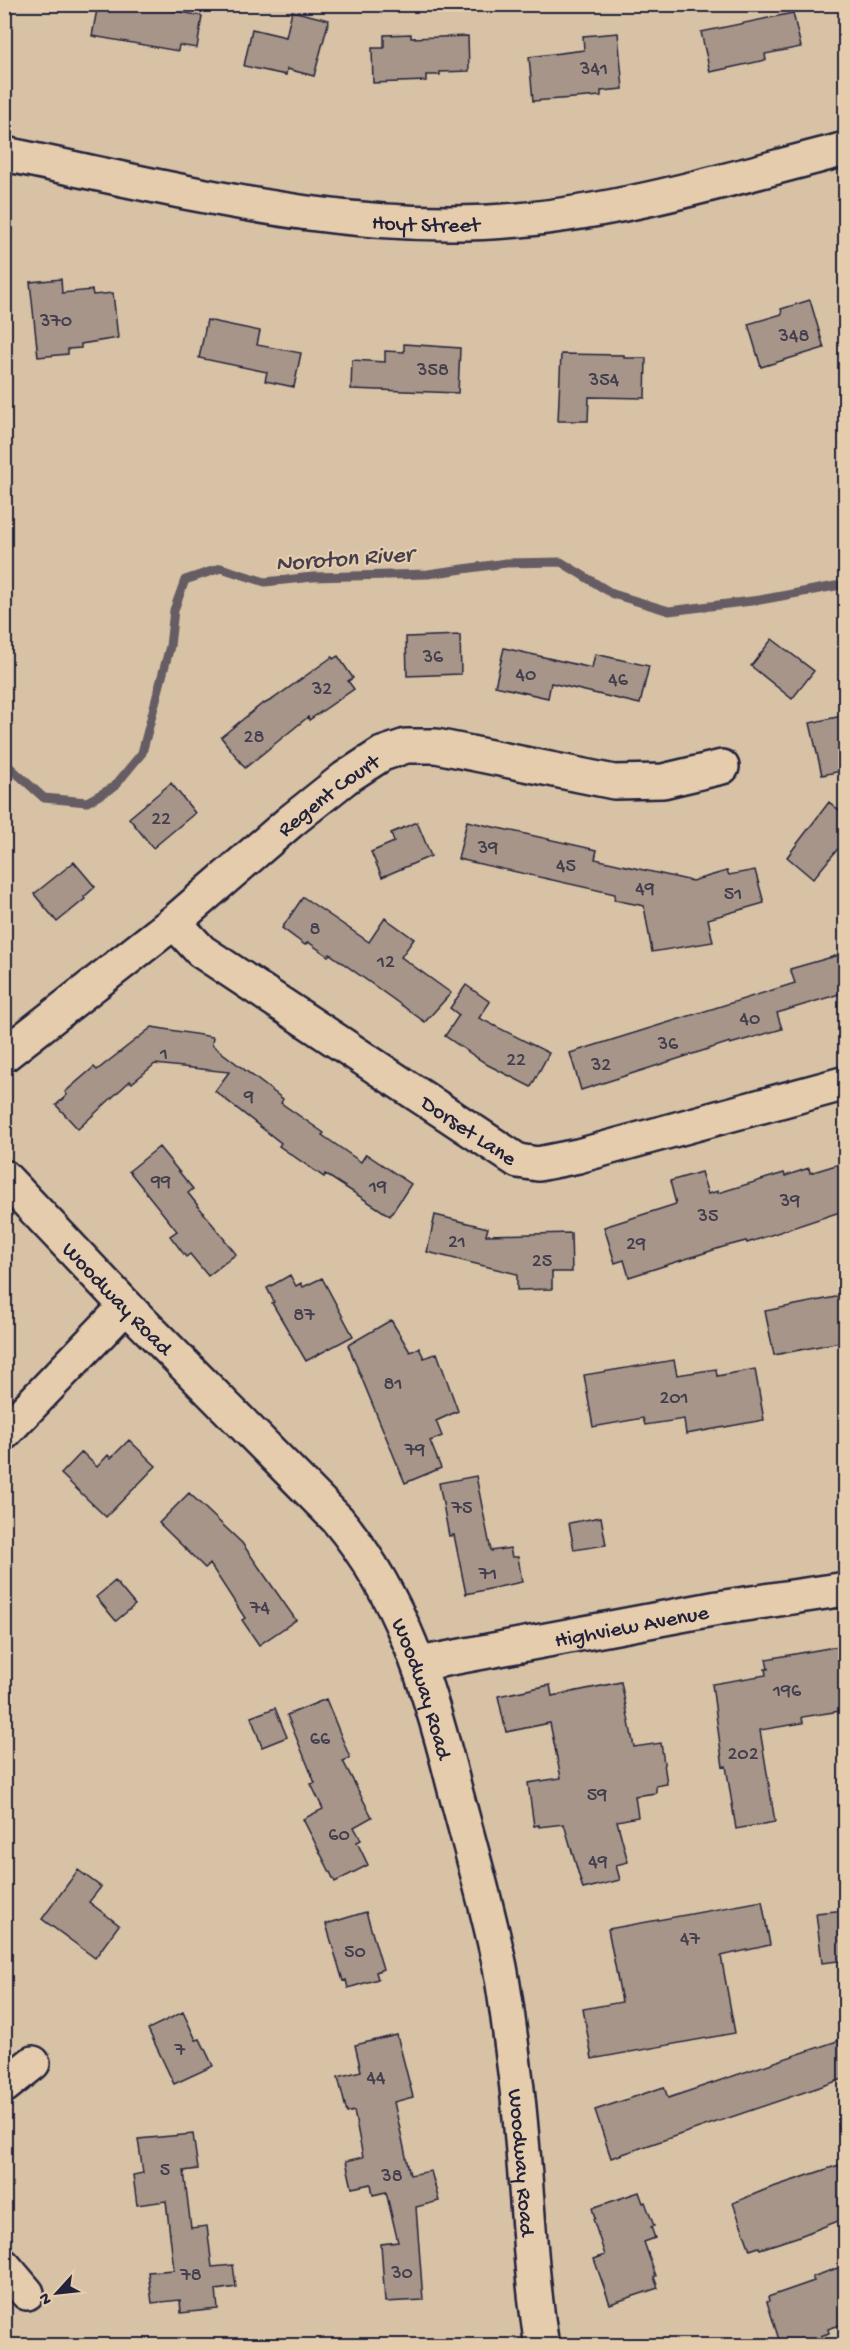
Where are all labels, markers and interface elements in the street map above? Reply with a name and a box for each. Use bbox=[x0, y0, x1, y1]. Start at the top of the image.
house number: 341 bbox=[579, 59, 608, 82]
street label: Hoyt Street bbox=[371, 211, 482, 240]
house number: 370 bbox=[39, 311, 72, 334]
house number: 348 bbox=[778, 326, 809, 349]
house number: 358 bbox=[416, 360, 449, 383]
house number: 354 bbox=[588, 370, 620, 393]
water label: Noroton River bbox=[275, 541, 418, 580]
house number: 36 bbox=[422, 647, 444, 670]
house number: 40 bbox=[516, 665, 536, 688]
house number: 46 bbox=[608, 670, 629, 693]
house number: 32 bbox=[311, 679, 332, 702]
house number: 28 bbox=[244, 727, 264, 750]
street label: Regent Court bbox=[273, 749, 387, 844]
house number: 22 bbox=[151, 809, 171, 832]
house number: 39 bbox=[477, 838, 498, 861]
house number: 45 bbox=[556, 856, 576, 879]
house number: 49 bbox=[635, 879, 655, 902]
house number: 51 bbox=[724, 884, 742, 907]
house number: 8 bbox=[310, 919, 321, 942]
house number: 12 bbox=[376, 952, 395, 975]
house number: 40 bbox=[740, 1009, 760, 1032]
house number: 36 bbox=[657, 1034, 679, 1057]
house number: 1 bbox=[159, 1044, 168, 1067]
house number: 22 bbox=[506, 1050, 526, 1073]
house number: 32 bbox=[590, 1055, 611, 1078]
house number: 9 bbox=[243, 1087, 254, 1110]
street label: Dorset Lane bbox=[413, 1090, 521, 1174]
house number: 99 bbox=[150, 1172, 171, 1195]
house number: 19 bbox=[368, 1177, 387, 1200]
house number: 39 bbox=[779, 1191, 800, 1214]
house number: 35 bbox=[697, 1206, 718, 1229]
house number: 21 bbox=[448, 1232, 466, 1255]
house number: 29 bbox=[626, 1234, 646, 1257]
street label: Woodway Road bbox=[55, 1238, 178, 1364]
house number: 25 bbox=[532, 1251, 552, 1274]
house number: 87 bbox=[293, 1305, 315, 1328]
house number: 81 bbox=[383, 1374, 403, 1397]
house number: 201 bbox=[659, 1388, 689, 1411]
house number: 79 bbox=[404, 1440, 425, 1463]
house number: 75 bbox=[451, 1498, 472, 1521]
house number: 71 bbox=[478, 1564, 497, 1587]
house number: 74 bbox=[249, 1598, 270, 1621]
street label: Highview Avenue bbox=[553, 1601, 712, 1655]
street label: Woodway Road bbox=[384, 1615, 456, 1765]
house number: 196 bbox=[772, 1681, 802, 1704]
house number: 66 bbox=[310, 1729, 331, 1752]
house number: 202 bbox=[728, 1744, 759, 1767]
house number: 59 bbox=[587, 1785, 607, 1808]
house number: 60 bbox=[328, 1825, 350, 1848]
house number: 49 bbox=[588, 1852, 608, 1875]
house number: 47 bbox=[680, 1929, 701, 1952]
house number: 50 bbox=[344, 1942, 366, 1965]
house number: 7 bbox=[174, 2040, 186, 2063]
house number: 44 bbox=[367, 2068, 386, 2091]
street label: Woodway Road bbox=[500, 2088, 539, 2239]
house number: 5 bbox=[160, 2160, 170, 2183]
house number: 38 bbox=[380, 2166, 403, 2189]
north arrow bbox=[27, 2263, 87, 2323]
house number: 30 bbox=[390, 2263, 413, 2286]
house number: 78 bbox=[179, 2265, 202, 2288]
text: N bbox=[36, 2289, 58, 2307]

